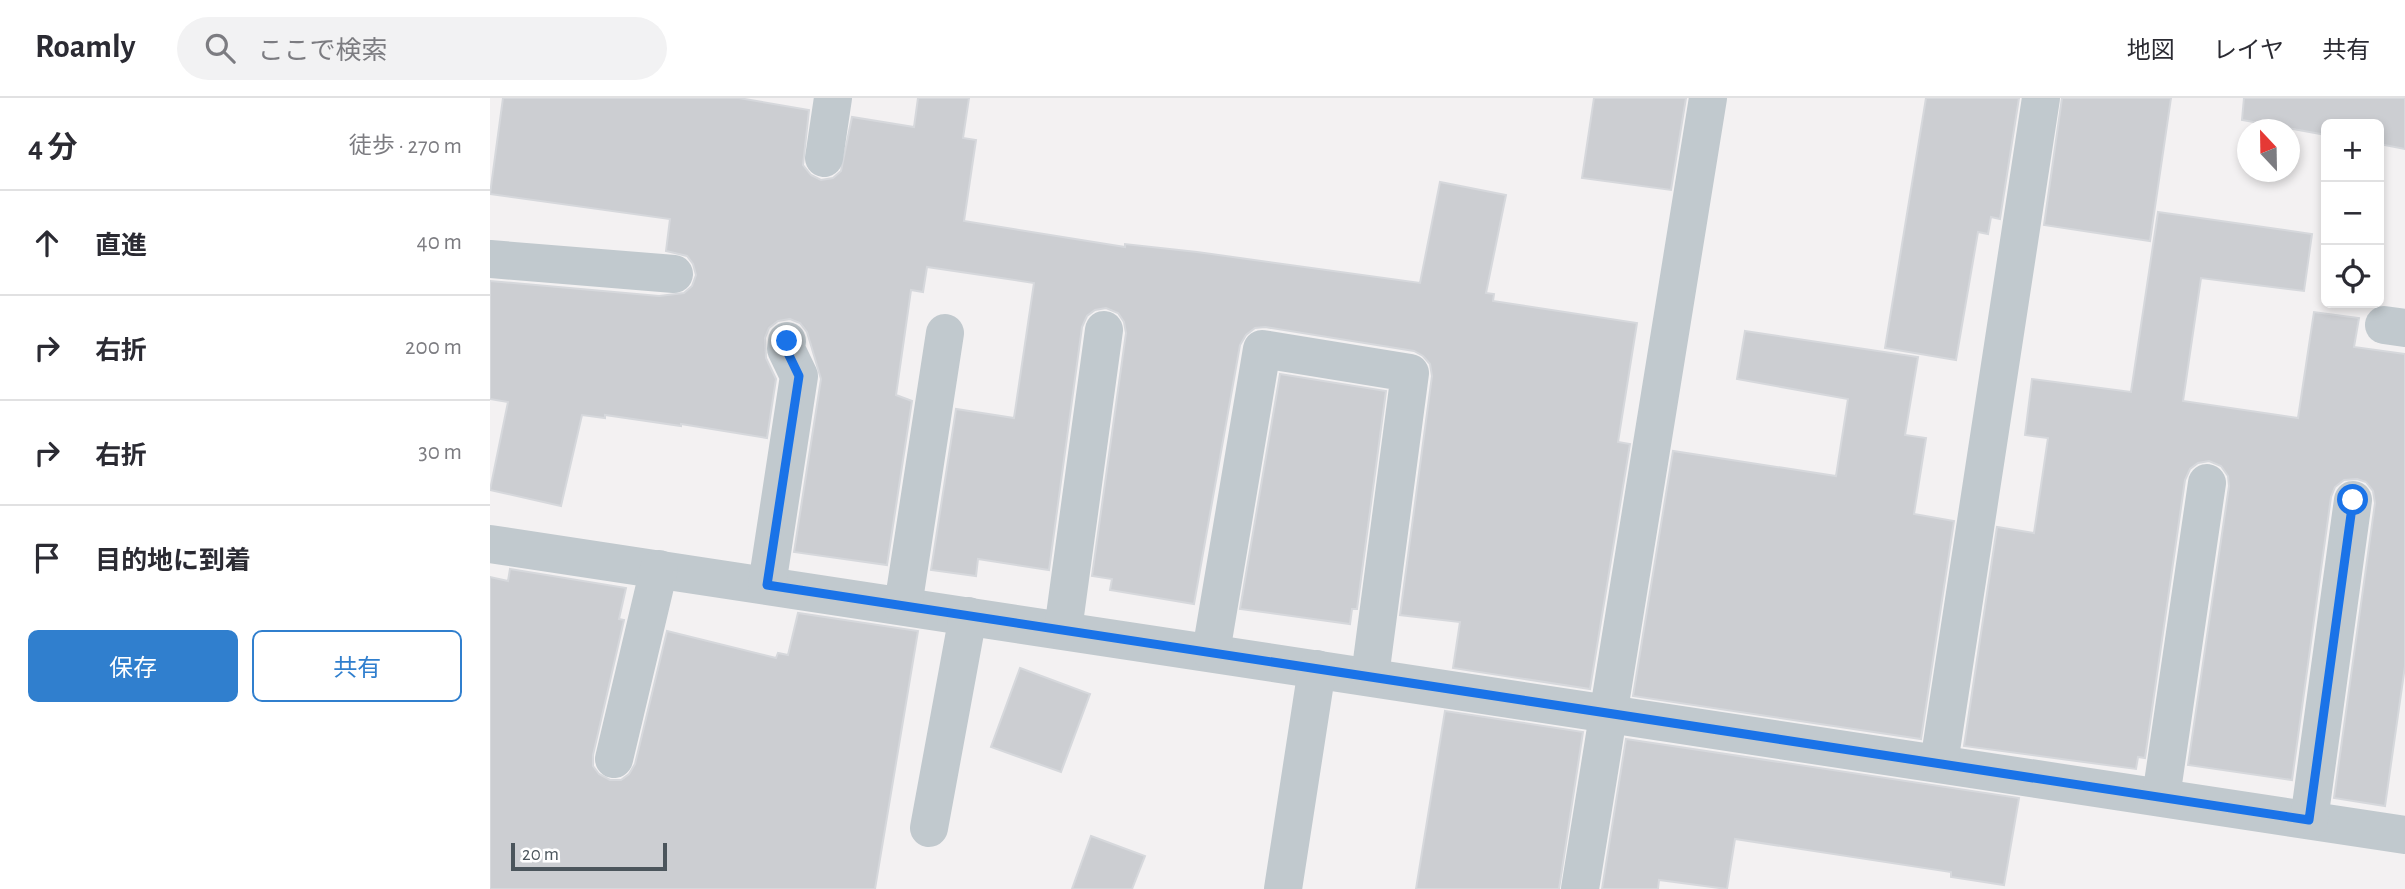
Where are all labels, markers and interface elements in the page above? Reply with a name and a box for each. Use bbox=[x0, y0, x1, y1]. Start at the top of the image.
search box bbox=[177, 17, 667, 80]
icon: search bbox=[201, 29, 239, 67]
text: Roamly bbox=[35, 31, 135, 64]
text: ここで検索 bbox=[257, 38, 387, 64]
text: 地図 bbox=[2127, 39, 2175, 63]
text: レイヤ bbox=[2213, 39, 2284, 63]
text: 共有 bbox=[2322, 39, 2370, 63]
north arrow bbox=[2237, 119, 2300, 182]
map controls bbox=[2321, 119, 2384, 308]
button: + bbox=[2321, 119, 2384, 182]
text: 4 分 bbox=[28, 133, 78, 163]
text: 徒歩 · 270 m bbox=[349, 135, 462, 158]
button: − bbox=[2321, 182, 2384, 245]
icon: ahead bbox=[28, 224, 66, 262]
text: 40 m bbox=[417, 231, 462, 254]
text: 直進 bbox=[95, 233, 147, 259]
button: locate bbox=[2321, 245, 2384, 308]
route end bbox=[771, 325, 802, 356]
icon: right bbox=[28, 329, 66, 367]
text: 200 m bbox=[405, 336, 462, 359]
text: 右折 bbox=[95, 338, 147, 364]
icon: right bbox=[28, 434, 66, 472]
text: 30 m bbox=[418, 441, 462, 464]
text: 右折 bbox=[95, 443, 147, 469]
route start bbox=[2337, 484, 2368, 515]
icon: arrive bbox=[28, 539, 66, 577]
text: 目的地に到着 bbox=[95, 548, 251, 574]
button: 保存 bbox=[28, 630, 238, 702]
button: 共有 bbox=[252, 630, 462, 702]
scale bar bbox=[511, 840, 667, 872]
text: 20 m bbox=[522, 845, 559, 864]

